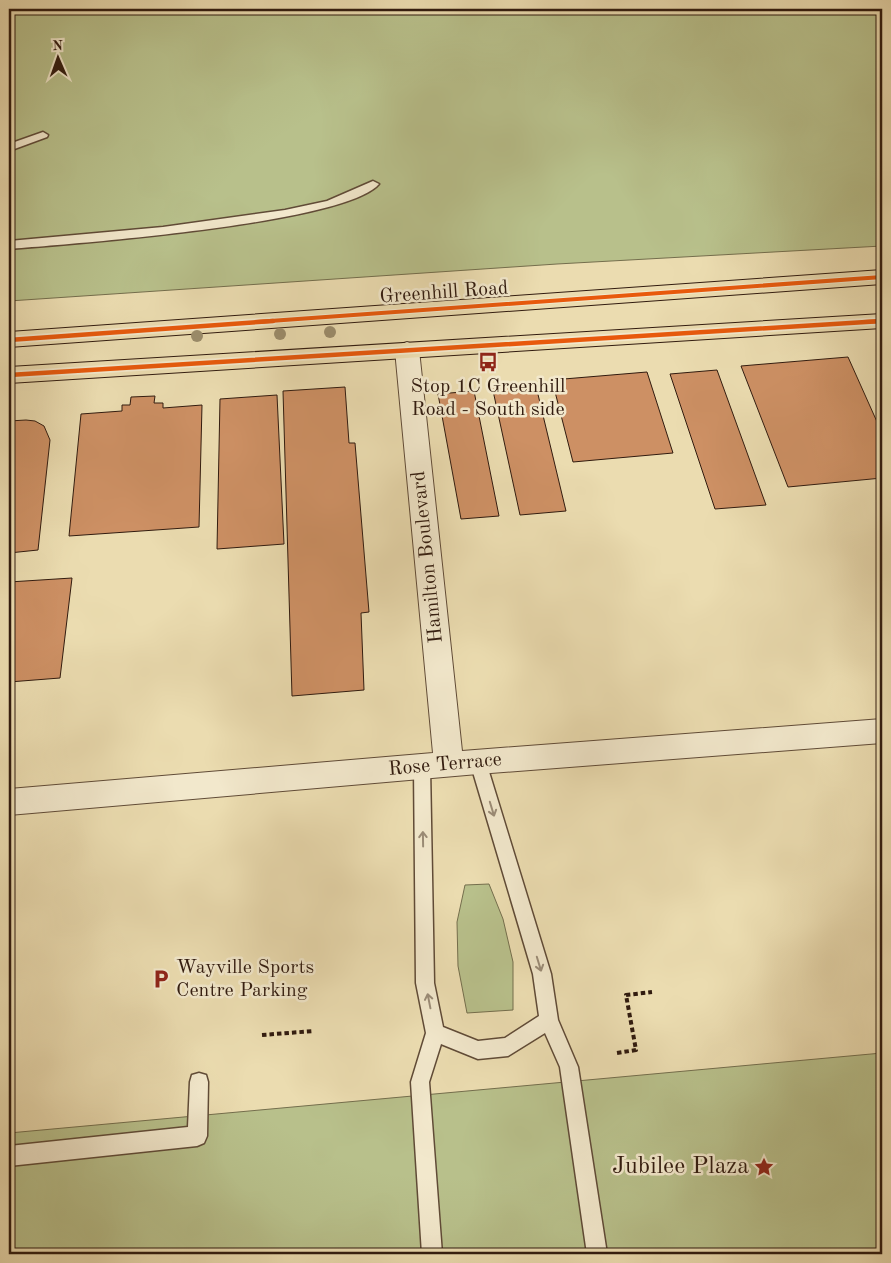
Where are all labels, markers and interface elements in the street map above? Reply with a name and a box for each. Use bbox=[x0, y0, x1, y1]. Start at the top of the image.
north arrow bbox=[32, 32, 82, 82]
text: N bbox=[52, 39, 63, 53]
street label: Greenhill Road bbox=[379, 279, 509, 307]
bus stop icon: Stop 1C Greenhill Road - South side bbox=[477, 351, 499, 373]
place label: Stop 1C Greenhill Road - South side bbox=[411, 377, 565, 420]
street label: Hamilton Boulevard bbox=[409, 470, 447, 644]
street label: Rose Terrace bbox=[387, 750, 503, 780]
one-way arrow bbox=[488, 800, 497, 816]
one-way arrow bbox=[418, 831, 428, 847]
one-way arrow bbox=[534, 956, 544, 972]
place label: Wayville Sports Centre Parking bbox=[176, 958, 314, 1001]
parking icon: Wayville Sports Centre Parking bbox=[150, 968, 172, 990]
one-way arrow bbox=[423, 993, 433, 1009]
place label: Jubilee Plaza bbox=[612, 1155, 749, 1179]
place icon: Jubilee Plaza bbox=[753, 1156, 775, 1178]

